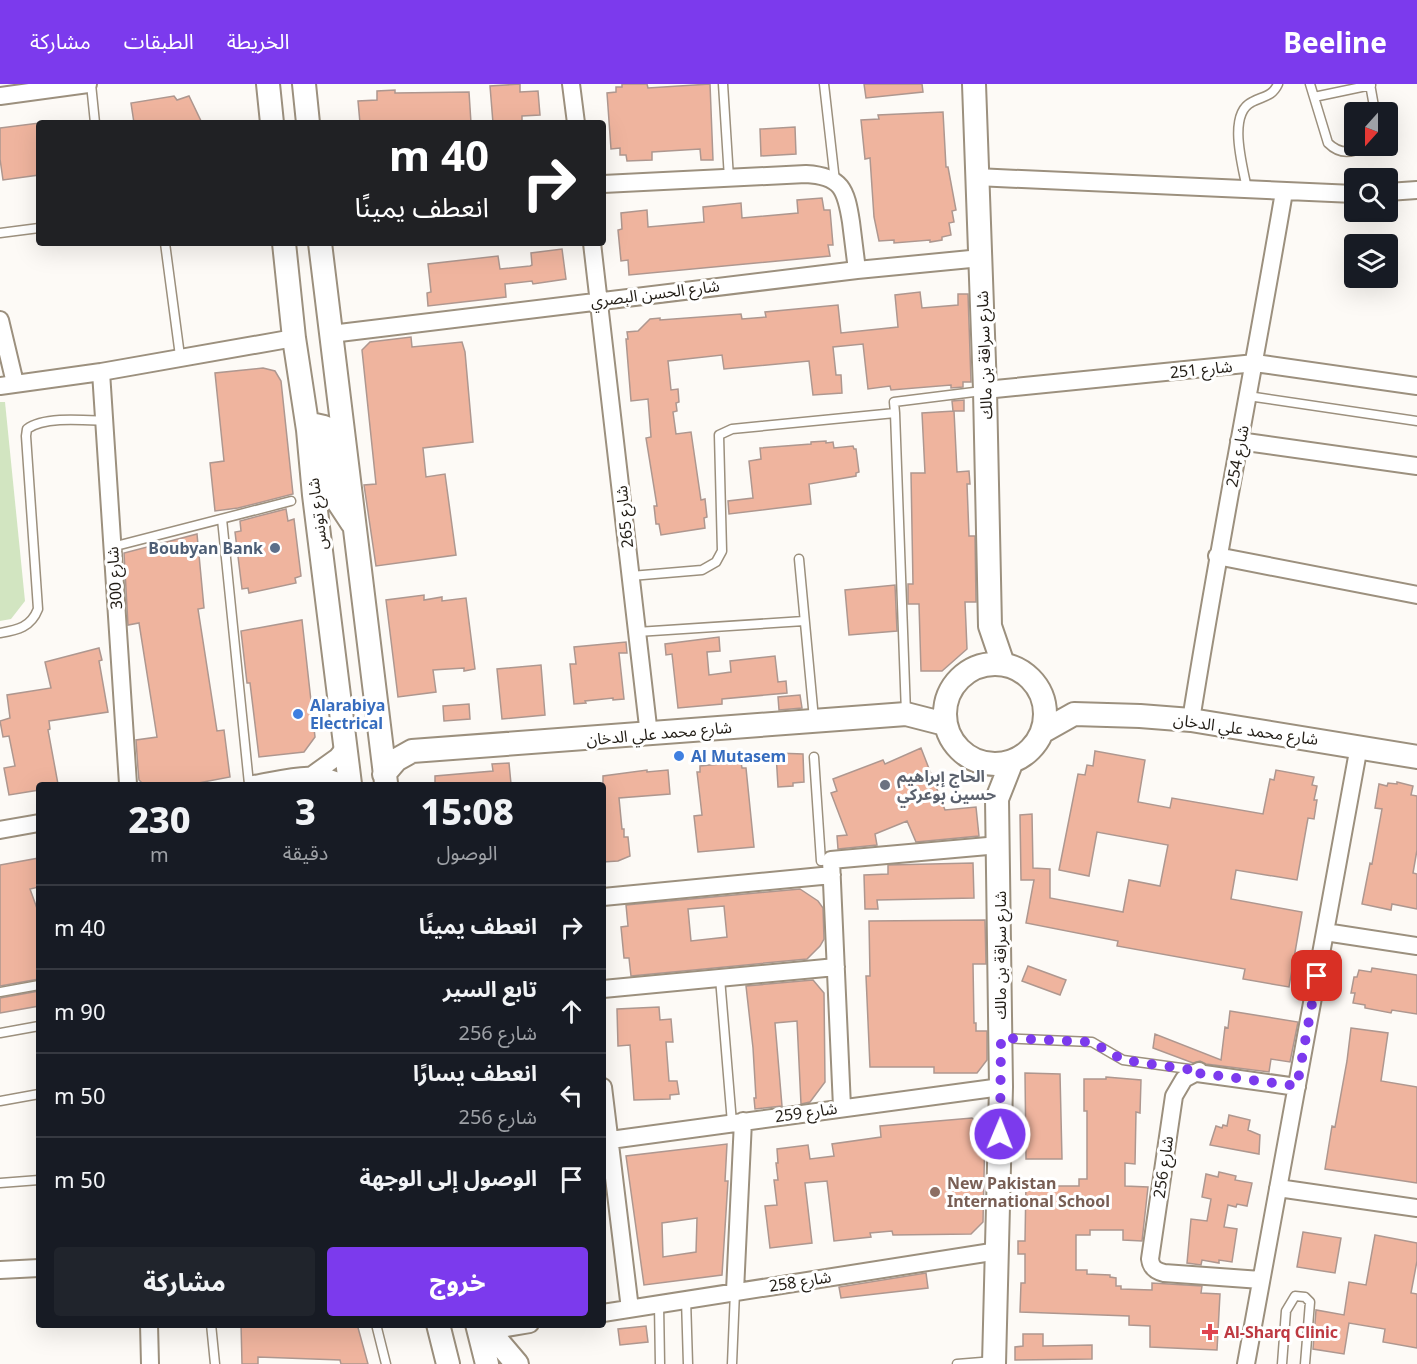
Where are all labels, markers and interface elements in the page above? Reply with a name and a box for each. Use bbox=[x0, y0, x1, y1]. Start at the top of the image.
text: Beeline bbox=[1283, 23, 1387, 61]
text: مشاركة bbox=[30, 27, 91, 55]
text: الطبقات bbox=[124, 27, 194, 55]
text: الخريطة bbox=[227, 27, 290, 55]
north arrow bbox=[1344, 102, 1398, 156]
map controls bbox=[1344, 102, 1398, 288]
text: 40 m bbox=[389, 126, 489, 183]
icon: right bbox=[510, 144, 588, 222]
button: search bbox=[1344, 168, 1398, 222]
text: انعطف يمينًا bbox=[355, 188, 489, 225]
button: layers bbox=[1344, 234, 1398, 288]
street label: شارع الحسن البصري bbox=[589, 274, 721, 314]
street label: شارع سراقة بن مالك bbox=[971, 290, 999, 420]
street label: شارع 251 bbox=[1169, 355, 1234, 385]
street label: شارع 254 bbox=[1220, 423, 1256, 489]
street label: شارع تونس bbox=[302, 477, 334, 551]
street label: شارع 265 bbox=[610, 484, 640, 549]
place label: Boubyan Bank bbox=[148, 537, 263, 559]
marker: Boubyan Bank bbox=[268, 541, 282, 555]
street label: شارع 300 bbox=[101, 546, 129, 610]
place label: Alarabiya Electrical bbox=[310, 694, 385, 734]
marker: Alarabiya Electrical bbox=[291, 707, 305, 721]
street label: شارع محمد علي الدخان bbox=[1172, 708, 1320, 752]
street label: شارع محمد علي الدخان bbox=[585, 716, 733, 752]
place label: Al Mutasem bbox=[691, 745, 786, 767]
marker: Al Mutasem bbox=[672, 749, 686, 763]
place label: الحاج إبراهيم حسين بوعركي bbox=[897, 765, 996, 808]
marker: الحاج إبراهيم حسين بوعركي bbox=[878, 778, 892, 792]
text: 3 bbox=[295, 787, 316, 836]
text: 15:08 bbox=[420, 787, 514, 836]
text: 230 bbox=[128, 795, 191, 844]
text: دقيقة bbox=[283, 839, 328, 866]
text: الوصول bbox=[437, 839, 498, 866]
text: m bbox=[150, 841, 169, 868]
street label: شارع سراقة بن مالك bbox=[989, 891, 1013, 1019]
text: انعطف يمينًا bbox=[419, 910, 537, 940]
icon: right bbox=[555, 911, 588, 944]
text: 40 m bbox=[54, 912, 105, 942]
pin bbox=[1291, 950, 1342, 1001]
icon: arrive bbox=[1300, 959, 1333, 992]
text: تابع السير bbox=[443, 973, 537, 1003]
icon: ahead bbox=[555, 995, 588, 1028]
text: 90 m bbox=[54, 996, 105, 1026]
text: شارع 256 bbox=[458, 1019, 537, 1046]
text: انعطف يسارًا bbox=[413, 1057, 537, 1087]
icon: left bbox=[555, 1079, 588, 1112]
text: 50 m bbox=[54, 1080, 105, 1110]
street label: شارع 259 bbox=[773, 1097, 839, 1129]
position arrow bbox=[968, 1102, 1032, 1166]
text: شارع 256 bbox=[458, 1103, 537, 1130]
street label: شارع 256 bbox=[1148, 1134, 1180, 1200]
text: الوصول إلى الوجهة bbox=[359, 1162, 537, 1192]
icon: arrive bbox=[555, 1163, 588, 1196]
text: 50 m bbox=[54, 1164, 105, 1194]
place label: New Pakistan International School bbox=[947, 1172, 1110, 1212]
marker: New Pakistan International School bbox=[928, 1185, 942, 1199]
button: مشاركة bbox=[54, 1247, 315, 1316]
button: خروج bbox=[327, 1247, 588, 1316]
street label: شارع 258 bbox=[767, 1265, 833, 1299]
place label: Al-Sharq Clinic bbox=[1224, 1321, 1338, 1343]
marker: Al-Sharq Clinic bbox=[1201, 1323, 1219, 1341]

